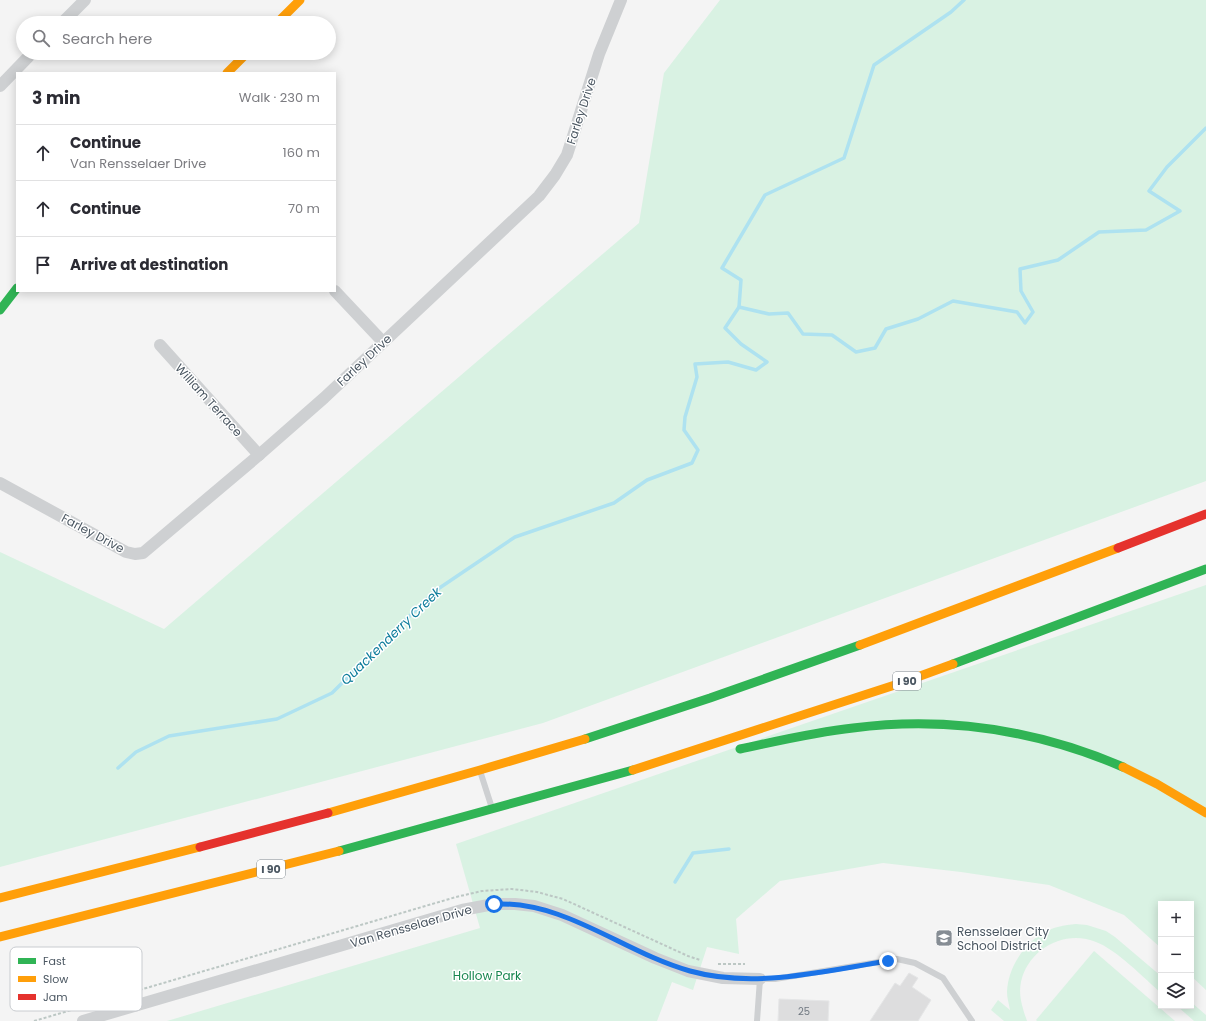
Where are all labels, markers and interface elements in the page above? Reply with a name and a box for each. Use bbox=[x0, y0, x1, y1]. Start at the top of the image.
search box bbox=[16, 16, 336, 60]
icon: search bbox=[30, 27, 52, 49]
text: Search here bbox=[62, 28, 152, 49]
street label: Farley Drive bbox=[562, 76, 600, 146]
text: 3 min bbox=[32, 86, 80, 110]
text: Walk · 230 m bbox=[239, 88, 320, 107]
text: Continue bbox=[70, 132, 141, 153]
icon: ahead bbox=[32, 142, 54, 164]
text: 160 m bbox=[283, 143, 320, 162]
text: Van Rensselaer Drive bbox=[70, 154, 206, 173]
icon: ahead bbox=[32, 198, 54, 220]
text: Continue bbox=[70, 198, 141, 219]
text: 70 m bbox=[288, 199, 320, 218]
icon: arrive bbox=[32, 254, 54, 276]
text: Arrive at destination bbox=[70, 254, 228, 275]
street label: Farley Drive bbox=[333, 330, 395, 390]
street label: William Terrace bbox=[172, 360, 246, 440]
street label: Farley Drive bbox=[59, 509, 127, 557]
water label: Quackenderry Creek bbox=[336, 582, 447, 689]
road number: I 90 bbox=[893, 672, 921, 690]
road number: I 90 bbox=[257, 860, 285, 878]
route start bbox=[485, 895, 503, 913]
street label: Van Rensselaer Drive bbox=[348, 900, 474, 952]
map controls bbox=[1158, 901, 1194, 1009]
button: + bbox=[1158, 901, 1194, 937]
place label: Rensselaer City School District bbox=[957, 923, 1049, 954]
school or university icon: Rensselaer City School District bbox=[934, 928, 954, 948]
button: − bbox=[1158, 937, 1194, 973]
legend bbox=[10, 947, 142, 1011]
route end bbox=[879, 952, 897, 970]
text: Fast bbox=[43, 953, 66, 969]
park label: Hollow Park bbox=[453, 967, 522, 984]
text: Slow bbox=[43, 971, 68, 987]
button: layers bbox=[1158, 973, 1194, 1009]
text: Jam bbox=[43, 989, 68, 1005]
house number: 25 bbox=[798, 1004, 810, 1019]

